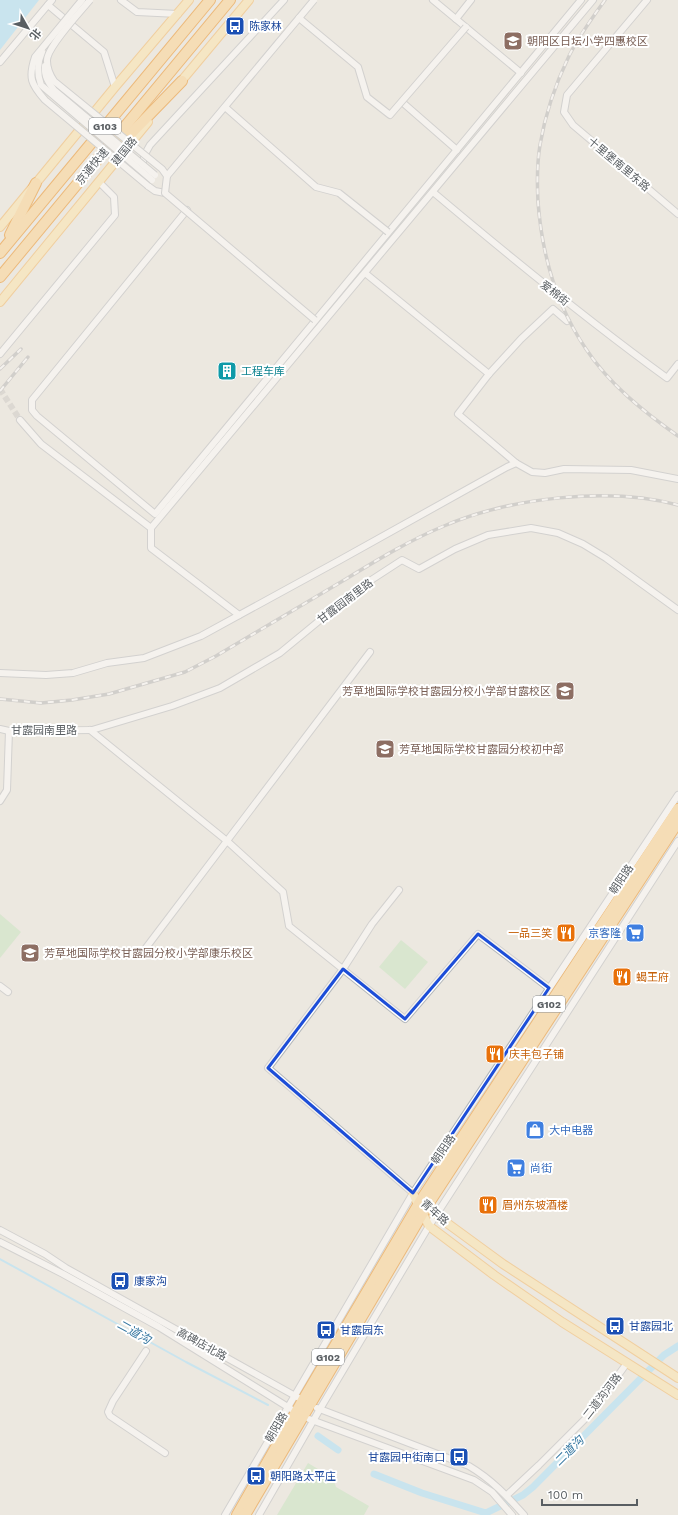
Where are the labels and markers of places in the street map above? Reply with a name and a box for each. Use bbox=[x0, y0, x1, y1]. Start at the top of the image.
bus stop icon: 陈家林 bbox=[224, 15, 246, 37]
place label: 陈家林 bbox=[249, 20, 282, 33]
school or university icon: 朝阳区日坛小学四惠校区 bbox=[502, 30, 524, 52]
place label: 朝阳区日坛小学四惠校区 bbox=[527, 35, 648, 48]
building icon: 工程车库 bbox=[216, 360, 238, 382]
place label: 工程车库 bbox=[241, 365, 285, 378]
school or university icon: 芳草地国际学校甘露园分校小学部甘露校区 bbox=[554, 680, 576, 702]
place label: 芳草地国际学校甘露园分校小学部甘露校区 bbox=[342, 685, 551, 698]
school or university icon: 芳草地国际学校甘露园分校初中部 bbox=[374, 738, 396, 760]
place label: 芳草地国际学校甘露园分校初中部 bbox=[399, 743, 564, 756]
restaurant icon: 一品三笑 bbox=[555, 922, 577, 944]
supermarket icon: 京客隆 bbox=[624, 922, 646, 944]
place label: 一品三笑 bbox=[508, 927, 552, 940]
place label: 京客隆 bbox=[588, 927, 621, 940]
school or university icon: 芳草地国际学校甘露园分校小学部康乐校区 bbox=[19, 942, 41, 964]
place label: 芳草地国际学校甘露园分校小学部康乐校区 bbox=[44, 947, 253, 960]
restaurant icon: 蝎王府 bbox=[611, 966, 633, 988]
place label: 蝎王府 bbox=[636, 971, 669, 984]
restaurant icon: 庆丰包子铺 bbox=[484, 1043, 506, 1065]
place label: 庆丰包子铺 bbox=[509, 1048, 564, 1061]
shop icon: 大中电器 bbox=[524, 1119, 546, 1141]
place label: 大中电器 bbox=[549, 1124, 593, 1137]
supermarket icon: 尚街 bbox=[505, 1157, 527, 1179]
place label: 尚街 bbox=[530, 1162, 552, 1175]
restaurant icon: 眉州东坡酒楼 bbox=[477, 1194, 499, 1216]
place label: 眉州东坡酒楼 bbox=[502, 1199, 568, 1212]
bus stop icon: 康家沟 bbox=[109, 1270, 131, 1292]
place label: 康家沟 bbox=[134, 1275, 167, 1288]
bus stop icon: 甘露园北 bbox=[604, 1315, 626, 1337]
bus stop icon: 甘露园东 bbox=[315, 1319, 337, 1341]
place label: 甘露园北 bbox=[629, 1320, 673, 1333]
place label: 甘露园东 bbox=[340, 1324, 384, 1337]
bus stop icon: 甘露园中街南口 bbox=[448, 1446, 470, 1468]
place label: 甘露园中街南口 bbox=[368, 1451, 445, 1464]
bus stop icon: 朝阳路太平庄 bbox=[245, 1465, 267, 1487]
place label: 朝阳路太平庄 bbox=[270, 1470, 336, 1483]

